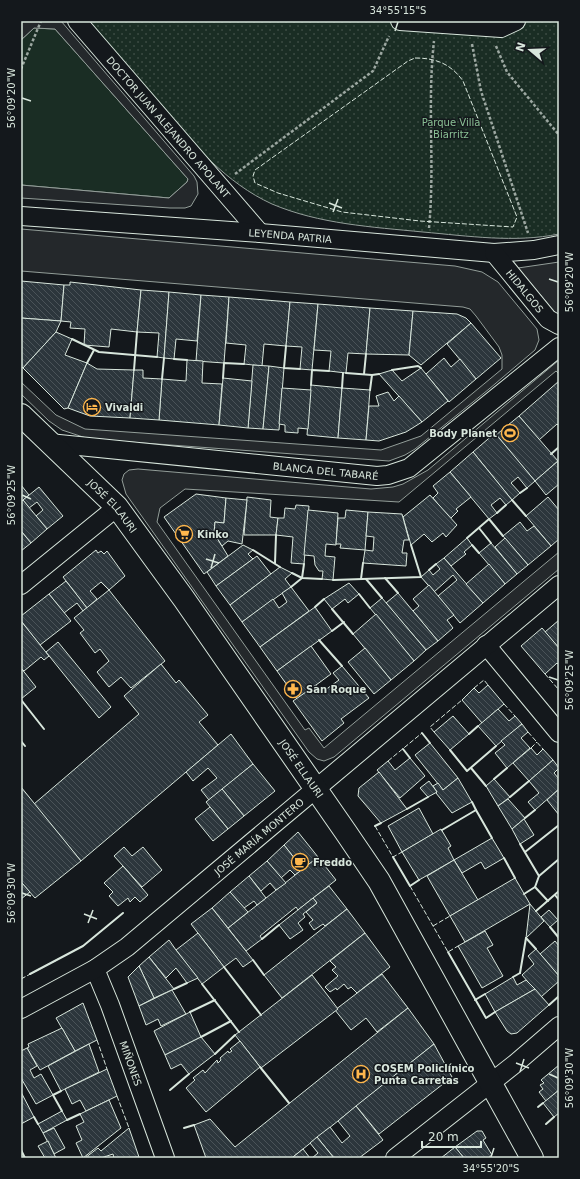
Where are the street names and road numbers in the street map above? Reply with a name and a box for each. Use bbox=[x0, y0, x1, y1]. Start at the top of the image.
street label: DOCTOR JUAN ALEJANDRO APOLANT bbox=[104, 54, 233, 201]
street label: LEYENDA PATRIA bbox=[248, 227, 333, 245]
street label: HIDALGOS bbox=[504, 267, 545, 315]
street label: BLANCA DEL TABARÉ bbox=[272, 461, 379, 482]
street label: JOSÉ ELLAURI bbox=[85, 476, 139, 535]
street label: JOSÉ ELLAURI bbox=[277, 737, 325, 800]
street label: JOSÉ MARÍA MONTERO bbox=[211, 796, 306, 878]
street label: MIÑONES bbox=[117, 1039, 144, 1088]

